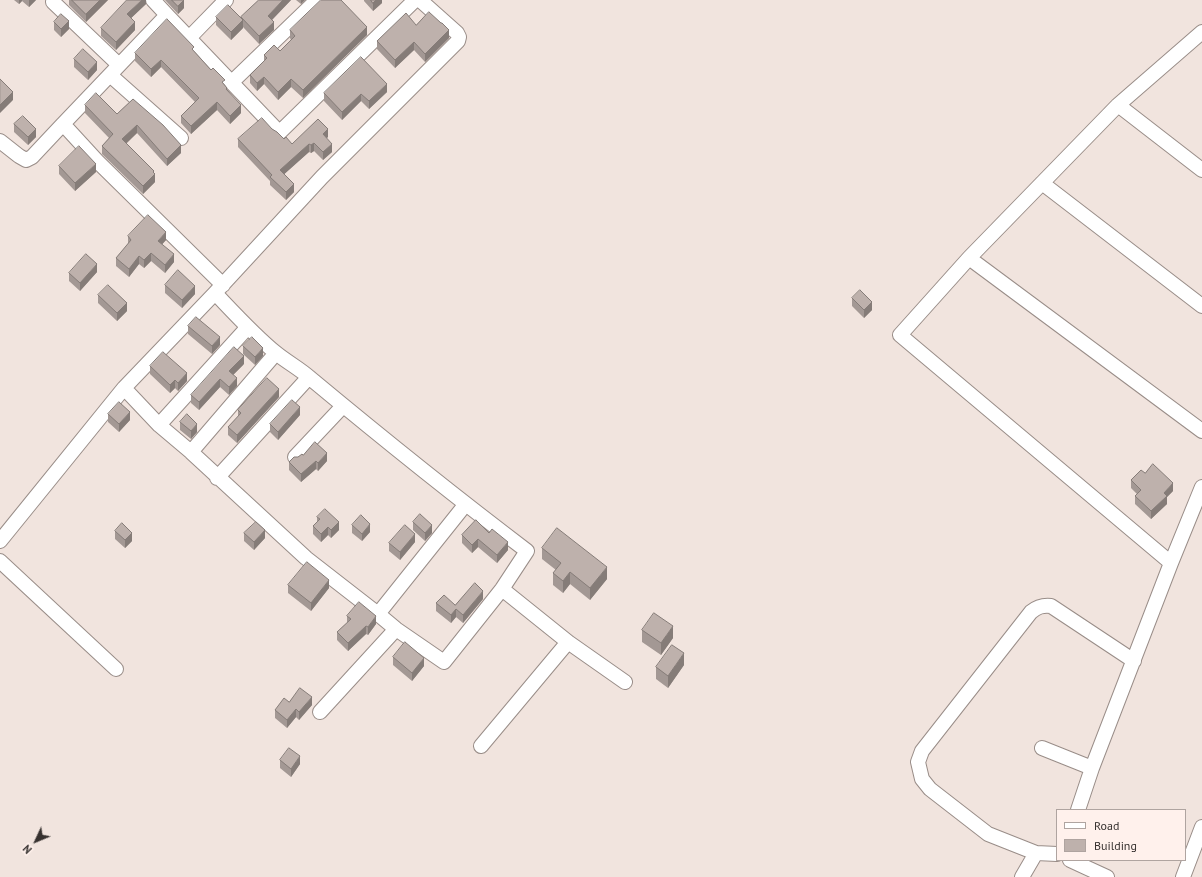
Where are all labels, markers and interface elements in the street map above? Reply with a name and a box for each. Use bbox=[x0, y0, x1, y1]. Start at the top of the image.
legend bbox=[1056, 809, 1186, 861]
text: Road bbox=[1094, 818, 1119, 833]
north arrow bbox=[16, 821, 56, 861]
text: Building bbox=[1094, 838, 1137, 853]
text: N bbox=[20, 842, 35, 857]

